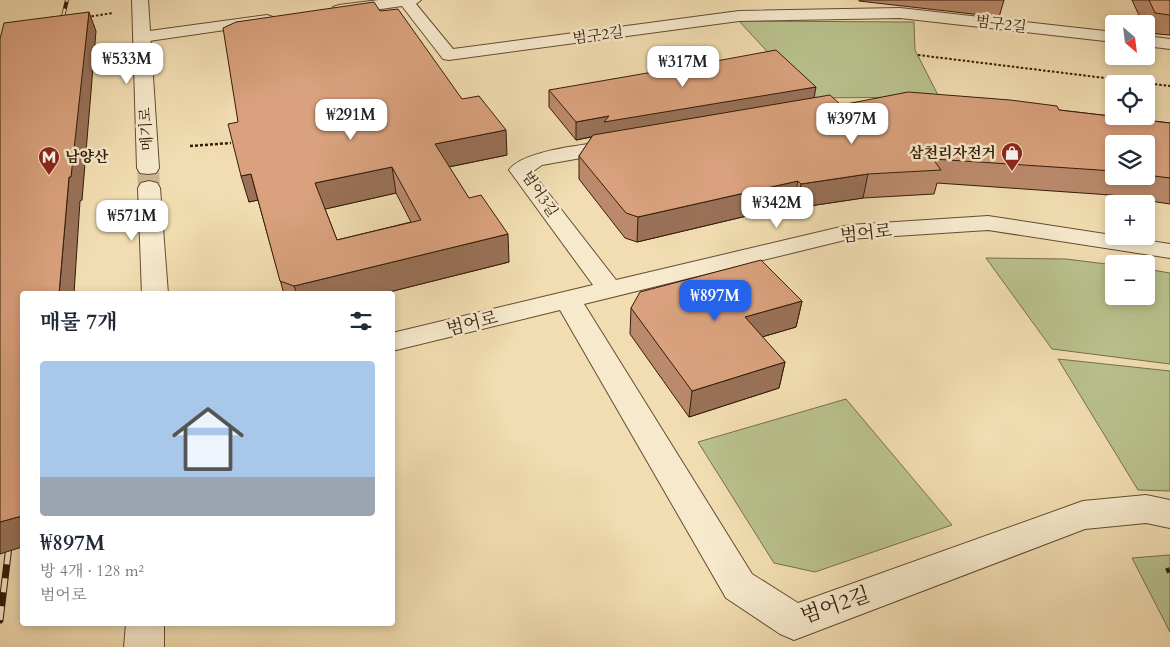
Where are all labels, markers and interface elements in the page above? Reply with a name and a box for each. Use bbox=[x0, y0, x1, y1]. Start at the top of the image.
street label: 범구2길 bbox=[974, 11, 1028, 37]
north arrow bbox=[1105, 15, 1155, 65]
map controls bbox=[1105, 15, 1155, 305]
street label: 범구2길 bbox=[571, 22, 625, 48]
pin: ₩533M bbox=[92, 42, 162, 85]
pin: ₩317M bbox=[648, 46, 718, 88]
text: ₩533M bbox=[102, 48, 152, 70]
text: ₩317M bbox=[658, 51, 708, 73]
button: locate bbox=[1105, 75, 1155, 125]
pin: ₩291M bbox=[316, 98, 386, 141]
pin: ₩397M bbox=[817, 102, 887, 145]
text: ₩291M bbox=[326, 104, 376, 126]
street label: 메기로 bbox=[135, 106, 157, 151]
text: ₩397M bbox=[827, 108, 877, 130]
button: layers bbox=[1105, 135, 1155, 185]
shop icon: 삼천리자전거 bbox=[1000, 141, 1024, 172]
place label: 삼천리자전거 bbox=[909, 143, 996, 163]
metro station icon: 남양산 bbox=[37, 145, 61, 176]
place label: 남양산 bbox=[65, 147, 109, 167]
street label: 범어3길 bbox=[517, 167, 563, 221]
pin: ₩342M bbox=[742, 186, 812, 229]
text: ₩342M bbox=[752, 192, 802, 214]
button: + bbox=[1105, 195, 1155, 245]
pin: ₩571M bbox=[97, 200, 167, 242]
text: ₩571M bbox=[107, 205, 157, 227]
street label: 범어로 bbox=[839, 218, 893, 249]
button: − bbox=[1105, 255, 1155, 305]
pin: ₩897M bbox=[680, 280, 750, 322]
text: ₩897M bbox=[690, 285, 740, 307]
street label: 범어로 bbox=[444, 305, 500, 342]
icon: filters bbox=[347, 307, 375, 335]
text: 매물 7개 bbox=[40, 308, 117, 337]
icon: home bbox=[163, 394, 253, 484]
text: ₩897M bbox=[40, 529, 105, 558]
text: 방 4개 · 128 m² bbox=[40, 560, 144, 582]
street label: 범어2길 bbox=[797, 580, 874, 631]
text: 범어로 bbox=[40, 584, 86, 606]

